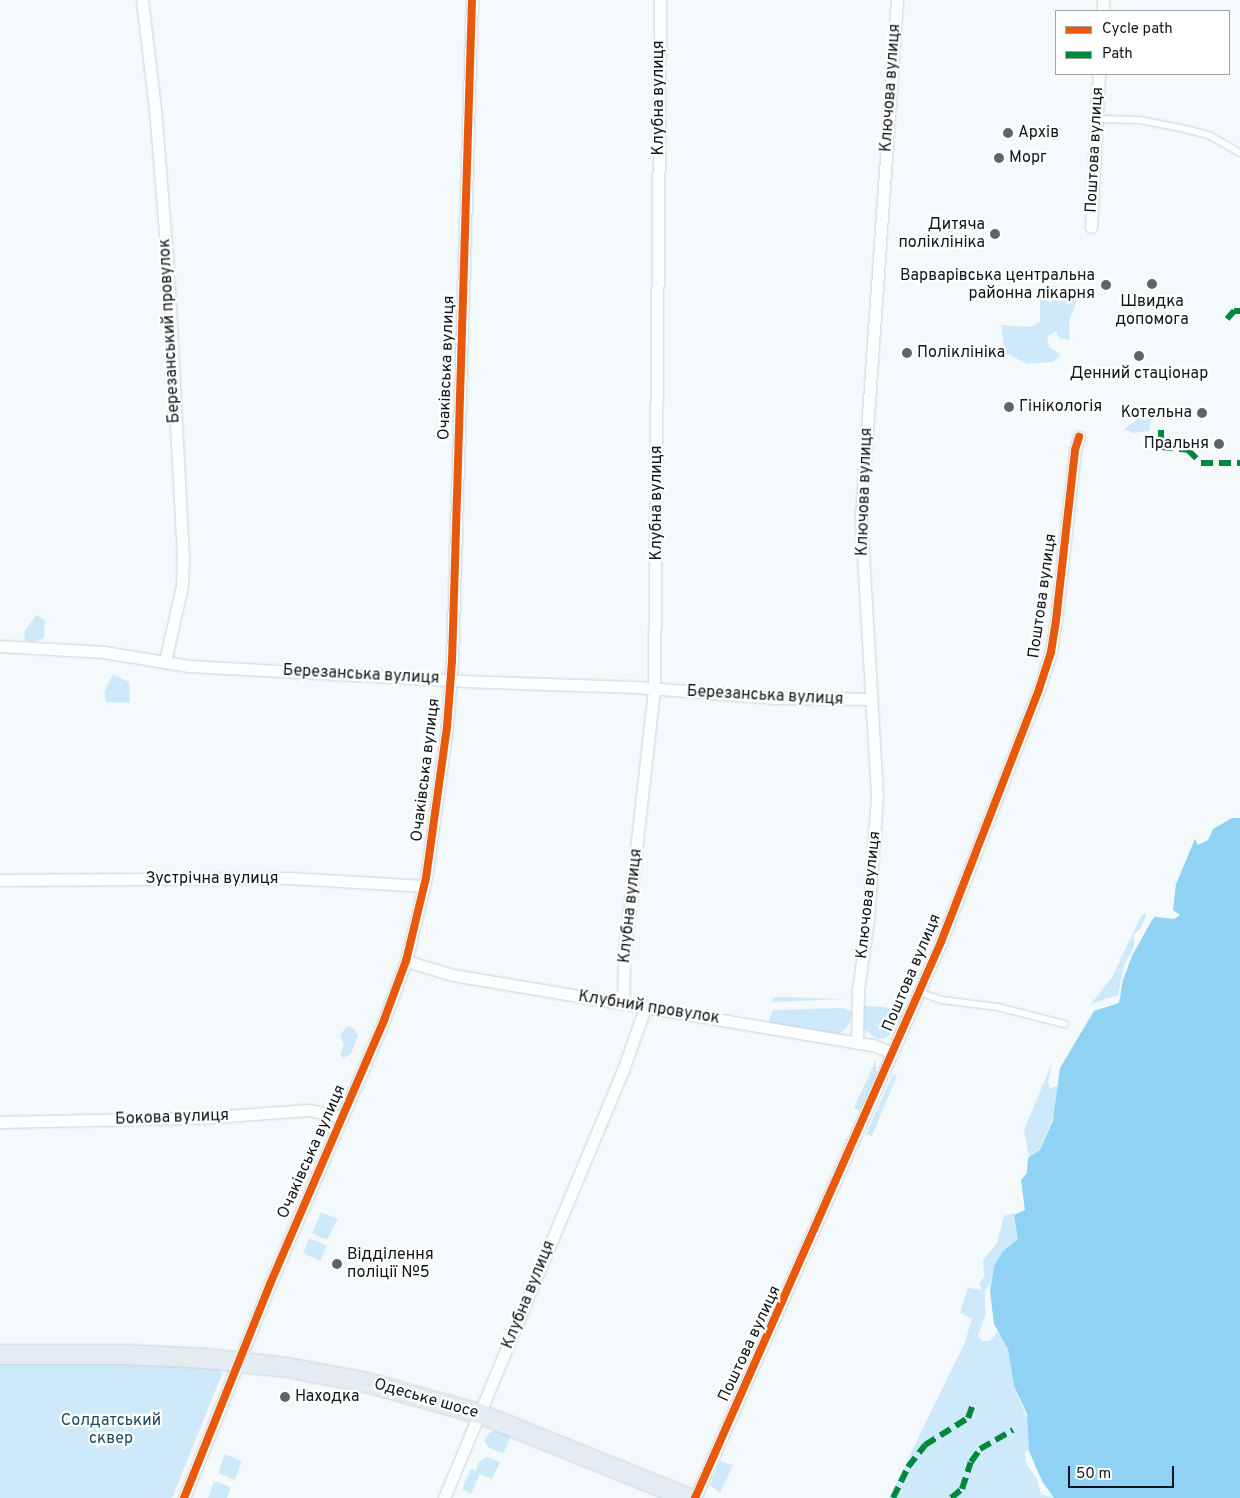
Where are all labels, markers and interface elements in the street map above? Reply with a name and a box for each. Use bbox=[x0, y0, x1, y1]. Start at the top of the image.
legend bbox=[1055, 10, 1230, 75]
text: Cycle path bbox=[1102, 20, 1173, 39]
street label: Ключова вулиця bbox=[877, 23, 905, 153]
street label: Клубна вулиця bbox=[649, 41, 669, 155]
text: Path bbox=[1102, 45, 1133, 64]
street label: Поштова вулиця bbox=[1082, 87, 1108, 213]
place label: Архів bbox=[1018, 123, 1059, 143]
marker: Архів bbox=[1002, 127, 1014, 139]
place label: Морг bbox=[1009, 148, 1047, 168]
marker: Морг bbox=[993, 152, 1005, 164]
place label: Дитяча поліклініка bbox=[898, 215, 985, 253]
marker: Дитяча поліклініка bbox=[989, 228, 1001, 240]
street label: Березанський провулок bbox=[156, 238, 184, 424]
place label: Варварівська центральна районна лікарня bbox=[900, 266, 1095, 304]
marker: Варварівська центральна районна лікарня bbox=[1099, 278, 1113, 292]
marker: Швидка допомога bbox=[1146, 278, 1158, 290]
place label: Швидка допомога bbox=[1115, 292, 1189, 330]
street label: Очаківська вулиця bbox=[435, 295, 459, 441]
place label: Поліклініка bbox=[917, 343, 1005, 363]
marker: Поліклініка bbox=[901, 347, 913, 359]
marker: Денний стаціонар bbox=[1133, 350, 1145, 362]
place label: Денний стаціонар bbox=[1070, 364, 1208, 384]
place label: Гінікологія bbox=[1019, 397, 1102, 417]
marker: Гінікологія bbox=[1003, 401, 1015, 413]
place label: Котельна bbox=[1121, 403, 1192, 423]
marker: Котельна bbox=[1196, 407, 1208, 419]
street label: Ключова вулиця bbox=[853, 427, 877, 557]
place label: Пральня bbox=[1144, 434, 1209, 454]
marker: Пральня bbox=[1213, 438, 1225, 450]
street label: Клубна вулиця bbox=[647, 446, 667, 560]
street label: Поштова вулиця bbox=[1025, 532, 1061, 660]
street label: Березанська вулиця bbox=[282, 661, 440, 689]
street label: Березанська вулиця bbox=[686, 682, 844, 710]
street label: Очаківська вулиця bbox=[408, 697, 444, 843]
street label: Ключова вулиця bbox=[853, 830, 885, 960]
street label: Клубна вулиця bbox=[615, 848, 647, 964]
street label: Зустрічна вулиця bbox=[146, 869, 278, 889]
street label: Поштова вулиця bbox=[879, 911, 945, 1035]
street label: Клубний провулок bbox=[577, 987, 721, 1029]
street label: Очаківська вулиця bbox=[274, 1082, 350, 1222]
street label: Бокова вулиця bbox=[115, 1106, 229, 1130]
street label: Клубна вулиця bbox=[499, 1238, 559, 1352]
place label: Відділення поліції №5 bbox=[347, 1245, 434, 1283]
marker: Відділення поліції №5 bbox=[331, 1258, 343, 1270]
street label: Поштова вулиця bbox=[715, 1283, 785, 1405]
street label: Одеське шосе bbox=[372, 1375, 480, 1423]
place label: Находка bbox=[295, 1387, 360, 1407]
marker: Находка bbox=[279, 1391, 291, 1403]
park label: Солдатський сквер bbox=[61, 1411, 161, 1449]
scale bar bbox=[1070, 1456, 1176, 1488]
text: 50 m bbox=[1076, 1465, 1111, 1484]

